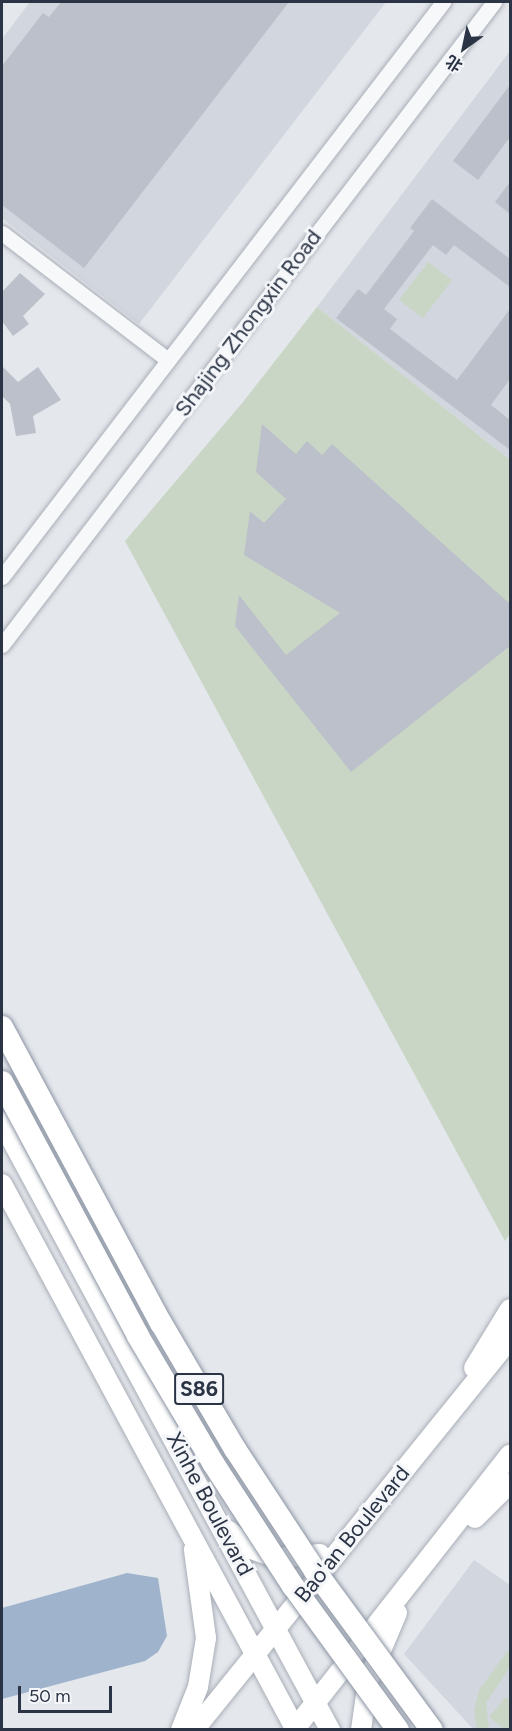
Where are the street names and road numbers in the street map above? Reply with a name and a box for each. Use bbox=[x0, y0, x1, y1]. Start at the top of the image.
street label: Shajing Zhongxin Road bbox=[169, 224, 327, 422]
road number: S86 bbox=[174, 1371, 224, 1407]
street label: Xinhe Boulevard bbox=[161, 1428, 259, 1580]
street label: Bao'an Boulevard bbox=[289, 1460, 415, 1608]

